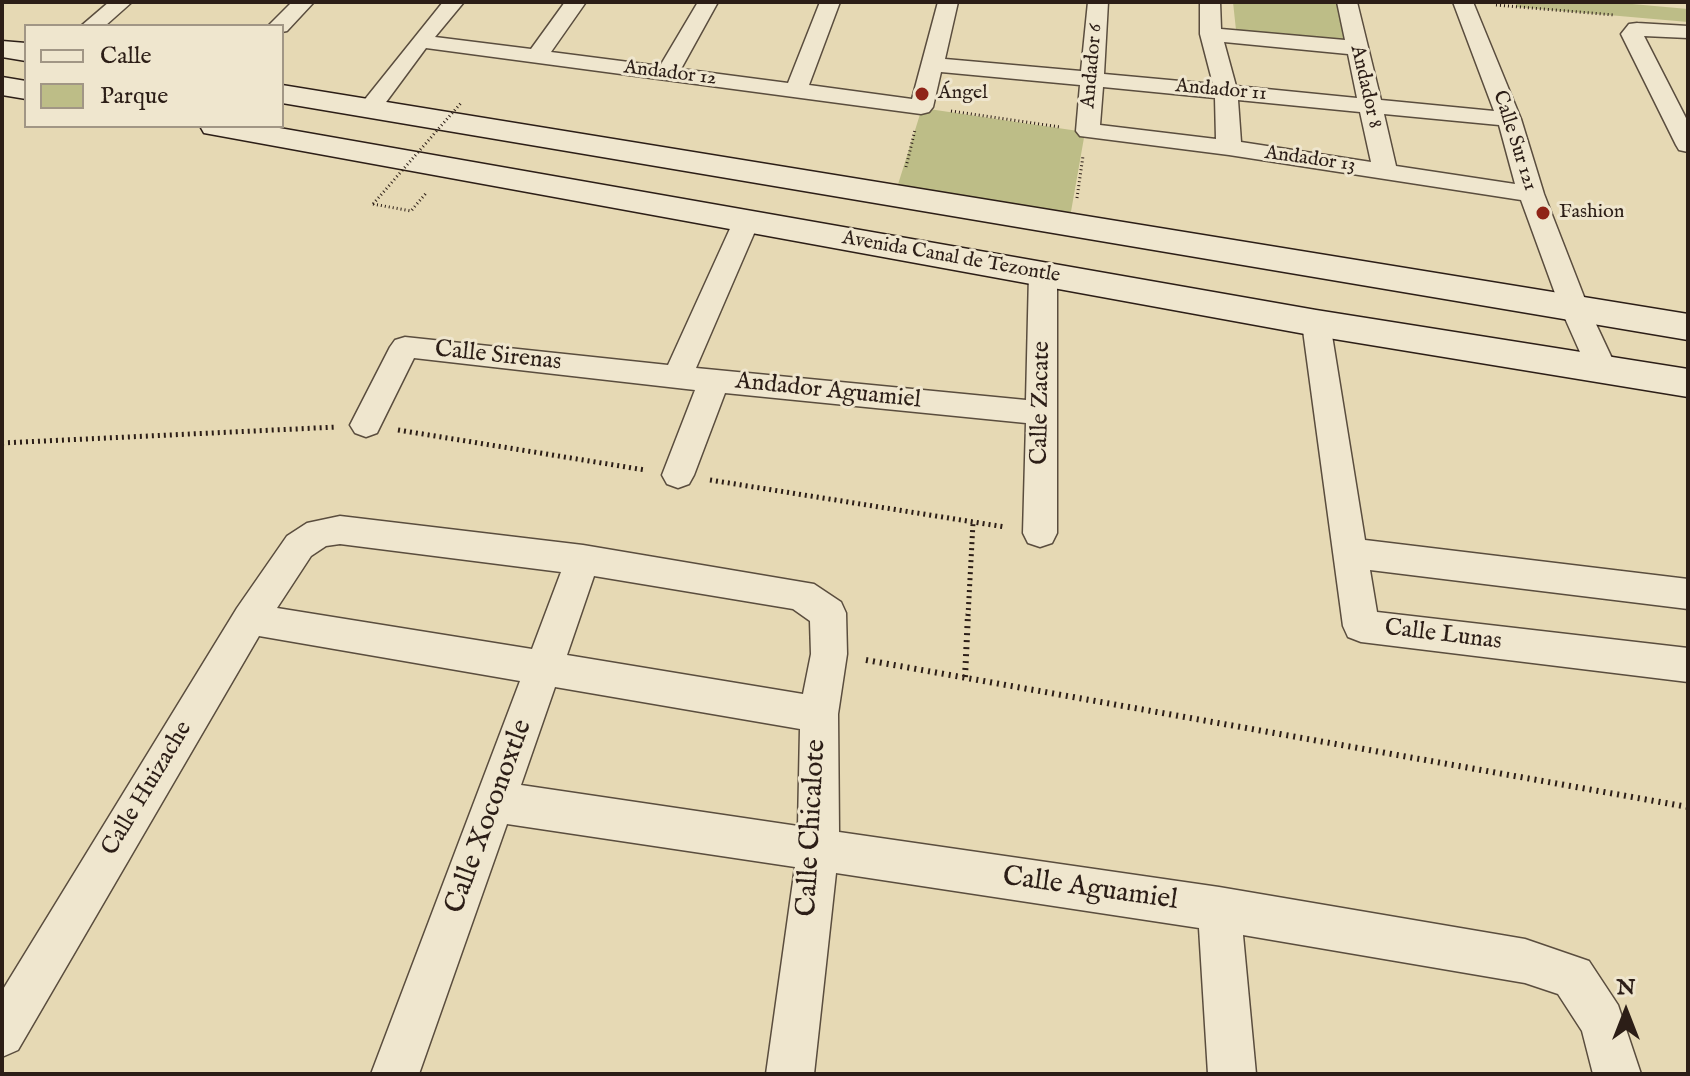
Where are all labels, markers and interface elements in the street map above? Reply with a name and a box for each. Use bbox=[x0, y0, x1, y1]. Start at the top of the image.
street label: Andador 6 bbox=[1077, 23, 1109, 109]
legend bbox=[24, 24, 284, 128]
text: Calle bbox=[100, 41, 152, 72]
street label: Andador 8 bbox=[1344, 43, 1386, 131]
street label: Andador 12 bbox=[622, 56, 718, 92]
street label: Andador 11 bbox=[1174, 75, 1268, 107]
text: Parque bbox=[100, 81, 168, 112]
place label: Ángel bbox=[938, 82, 988, 106]
marker: Ángel bbox=[913, 85, 931, 103]
street label: Calle Sur 121 bbox=[1487, 88, 1541, 194]
street label: Andador 13 bbox=[1263, 142, 1357, 178]
place label: Fashion bbox=[1559, 201, 1624, 225]
marker: Fashion bbox=[1534, 204, 1552, 222]
street label: Avenida Canal de Tezontle bbox=[840, 227, 1062, 289]
street label: Calle Sirenas bbox=[433, 336, 563, 378]
street label: Calle Zacate bbox=[1027, 341, 1057, 465]
street label: Andador Aguamiel bbox=[734, 368, 922, 416]
street label: Calle Lunas bbox=[1383, 615, 1503, 657]
street label: Calle Xoconoxtle bbox=[439, 715, 541, 919]
street label: Calle Huizache bbox=[97, 717, 199, 861]
street label: Calle Chicalote bbox=[792, 738, 834, 918]
street label: Calle Aguamiel bbox=[1000, 861, 1180, 919]
north arrow bbox=[1586, 972, 1666, 1052]
text: N bbox=[1616, 974, 1636, 1002]

